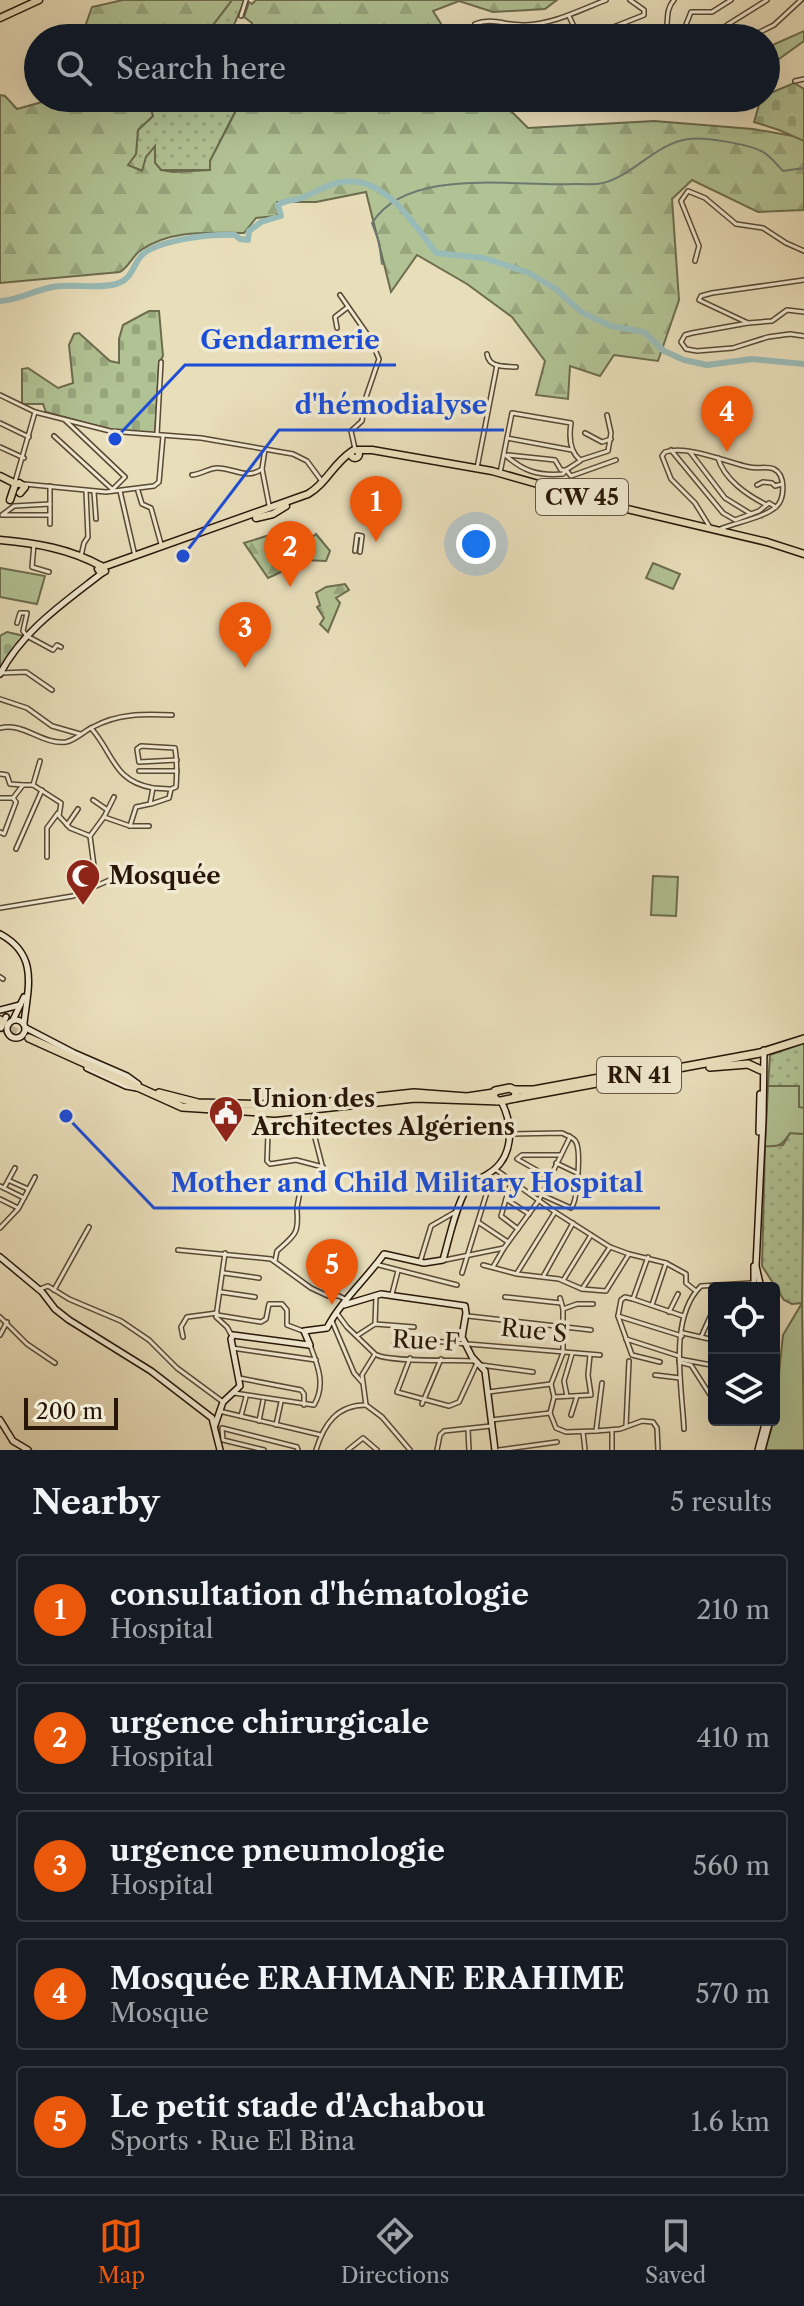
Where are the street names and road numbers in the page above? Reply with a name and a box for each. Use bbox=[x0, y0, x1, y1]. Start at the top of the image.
road number: CW 45 bbox=[536, 479, 628, 515]
road number: RN 41 bbox=[597, 1057, 681, 1093]
street label: Rue S bbox=[499, 1313, 569, 1348]
street label: Rue F bbox=[391, 1324, 461, 1357]

